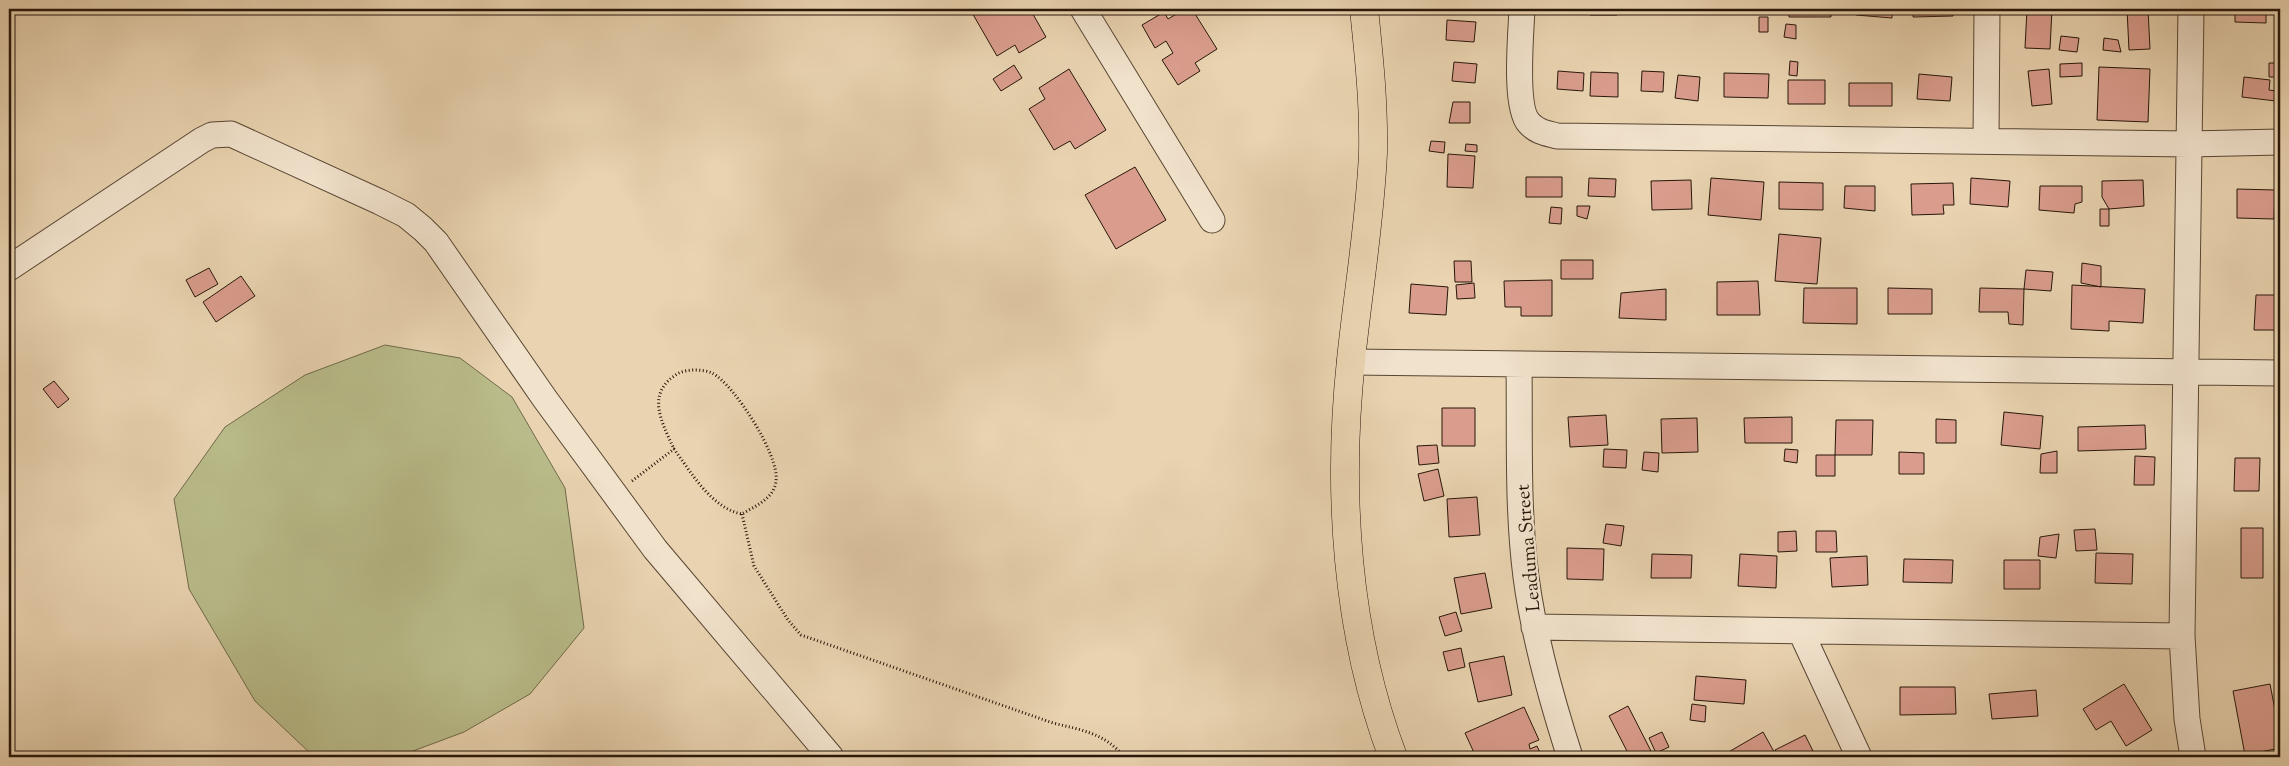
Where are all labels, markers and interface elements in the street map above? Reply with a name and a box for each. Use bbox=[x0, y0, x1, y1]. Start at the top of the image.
street label: Leaduma Street bbox=[1510, 482, 1549, 613]

